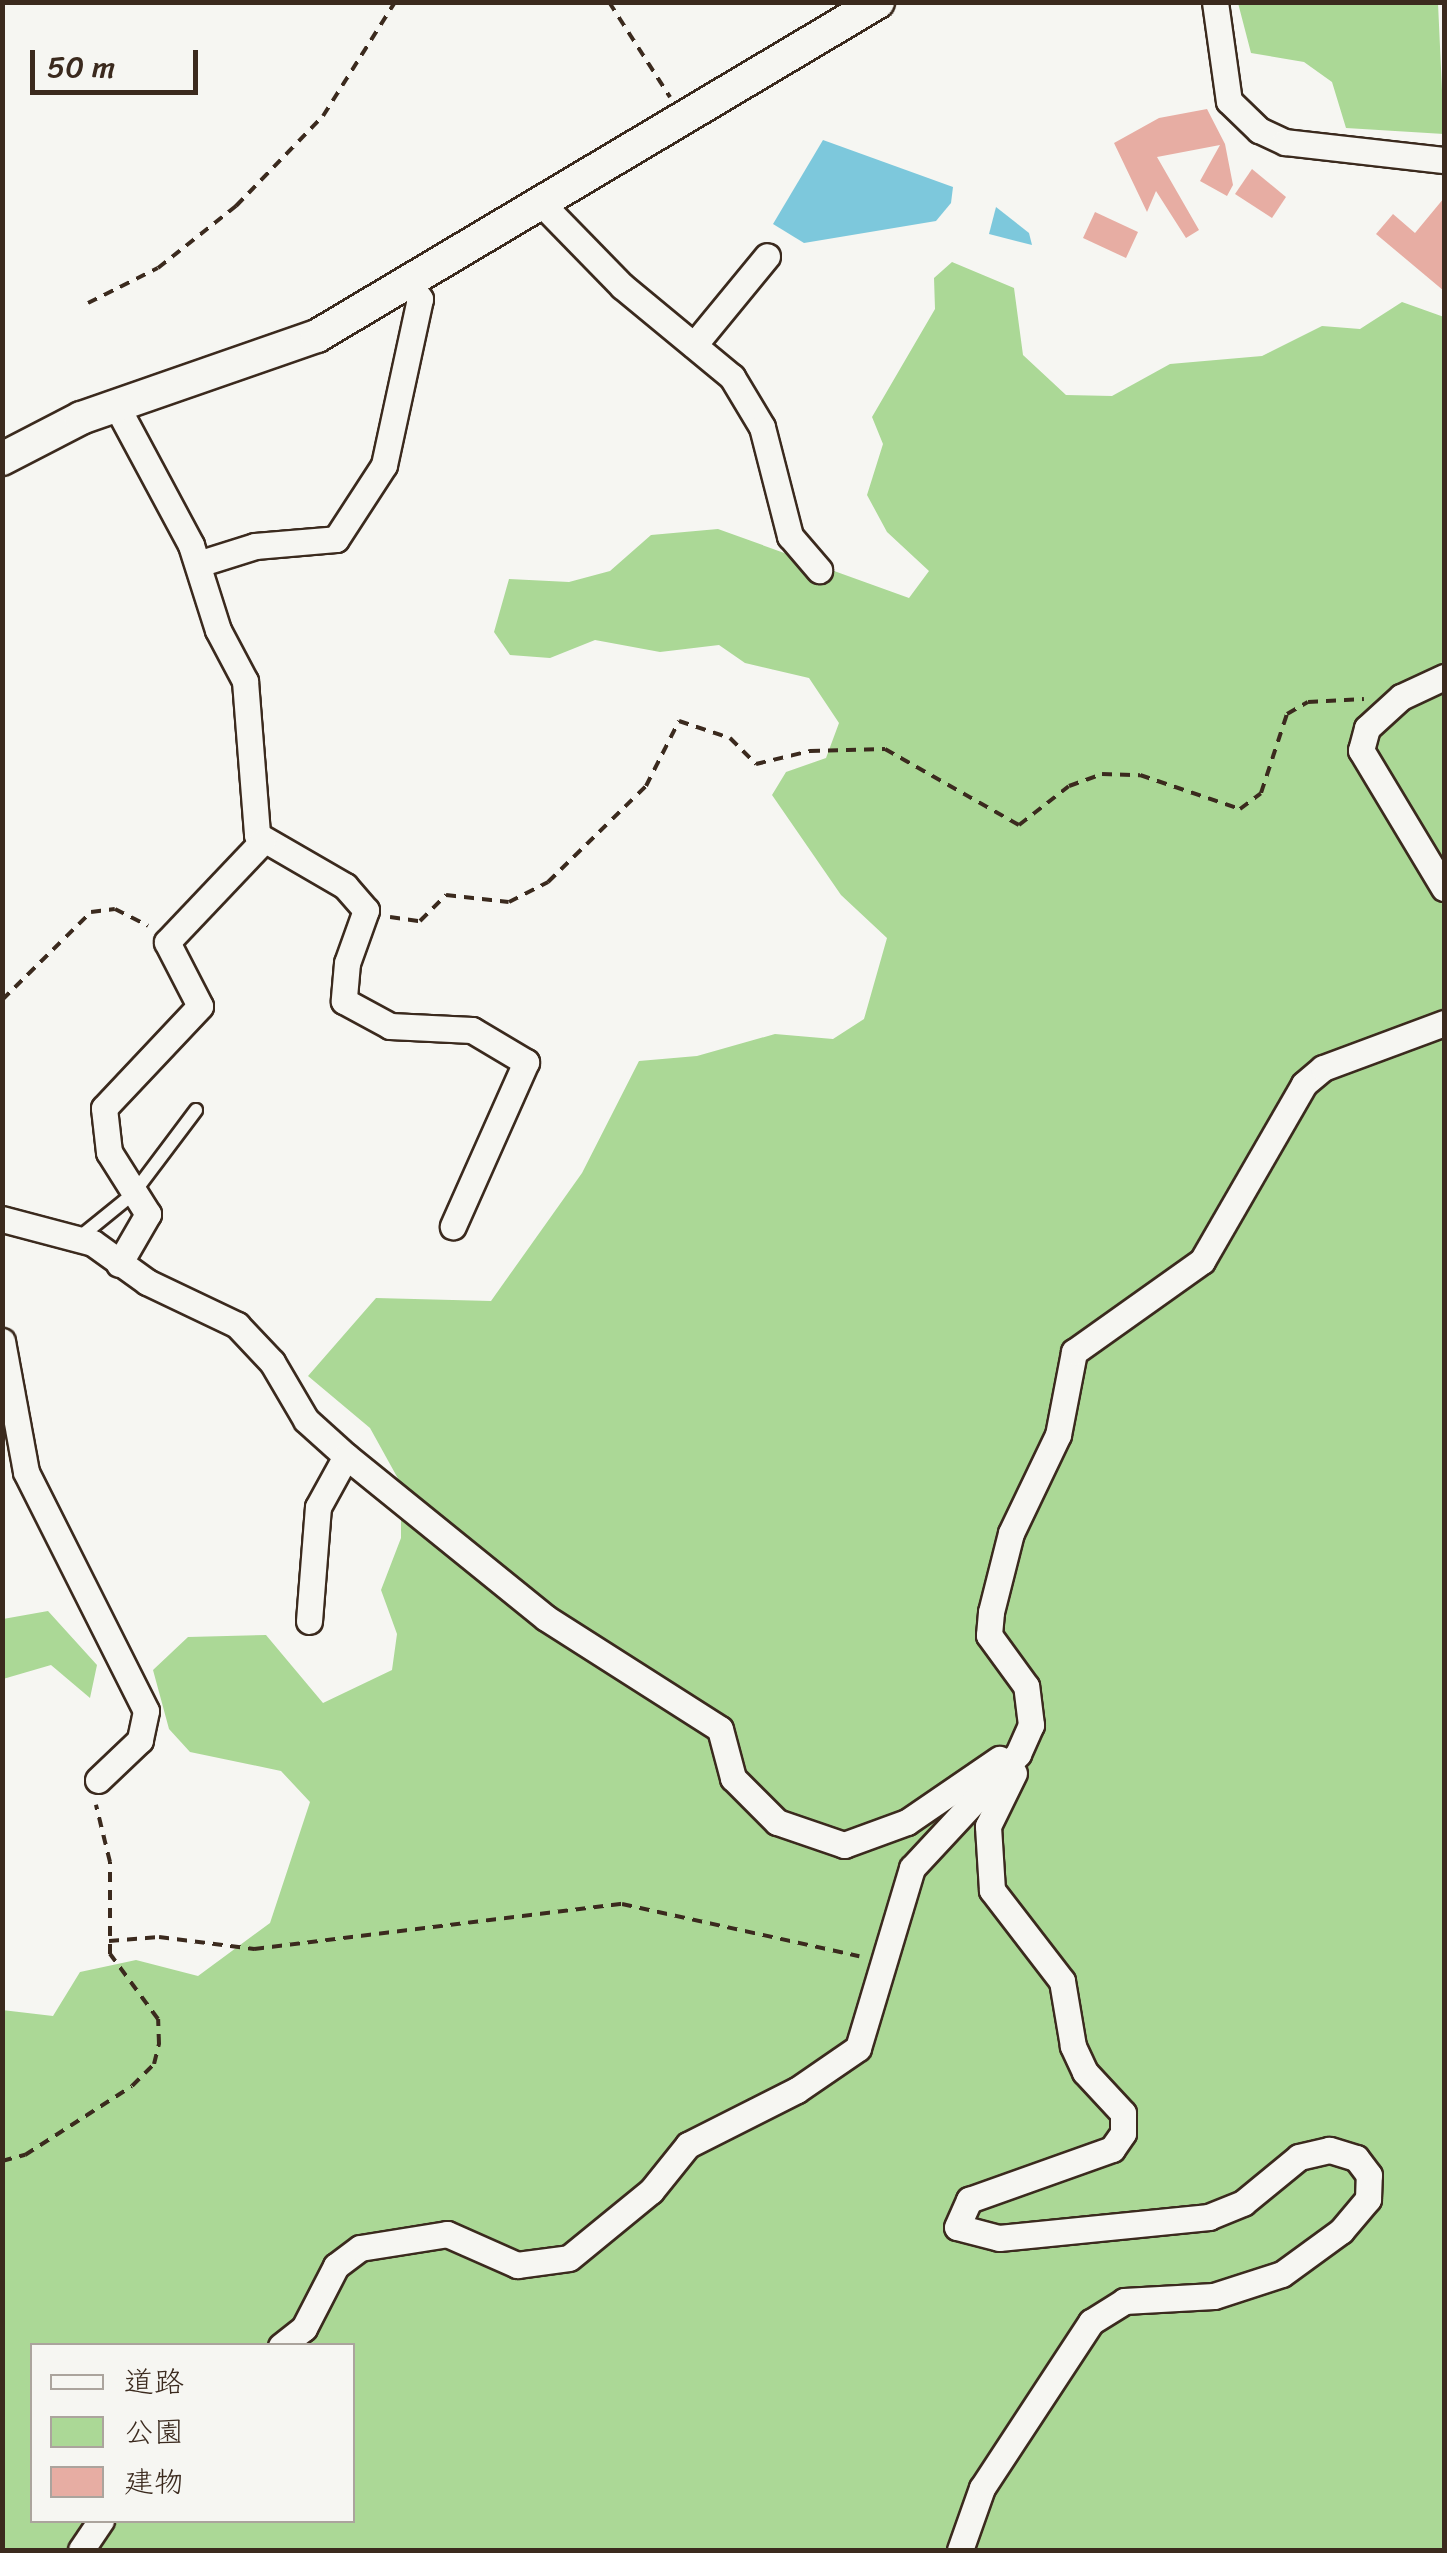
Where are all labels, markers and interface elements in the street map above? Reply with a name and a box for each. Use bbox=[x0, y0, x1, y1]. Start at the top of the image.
scale bar bbox=[35, 30, 202, 92]
text: 50 m bbox=[47, 40, 115, 94]
legend bbox=[30, 2343, 355, 2523]
text: 道路 bbox=[124, 2355, 184, 2409]
text: 公園 bbox=[124, 2405, 184, 2459]
text: 建物 bbox=[124, 2455, 184, 2509]

